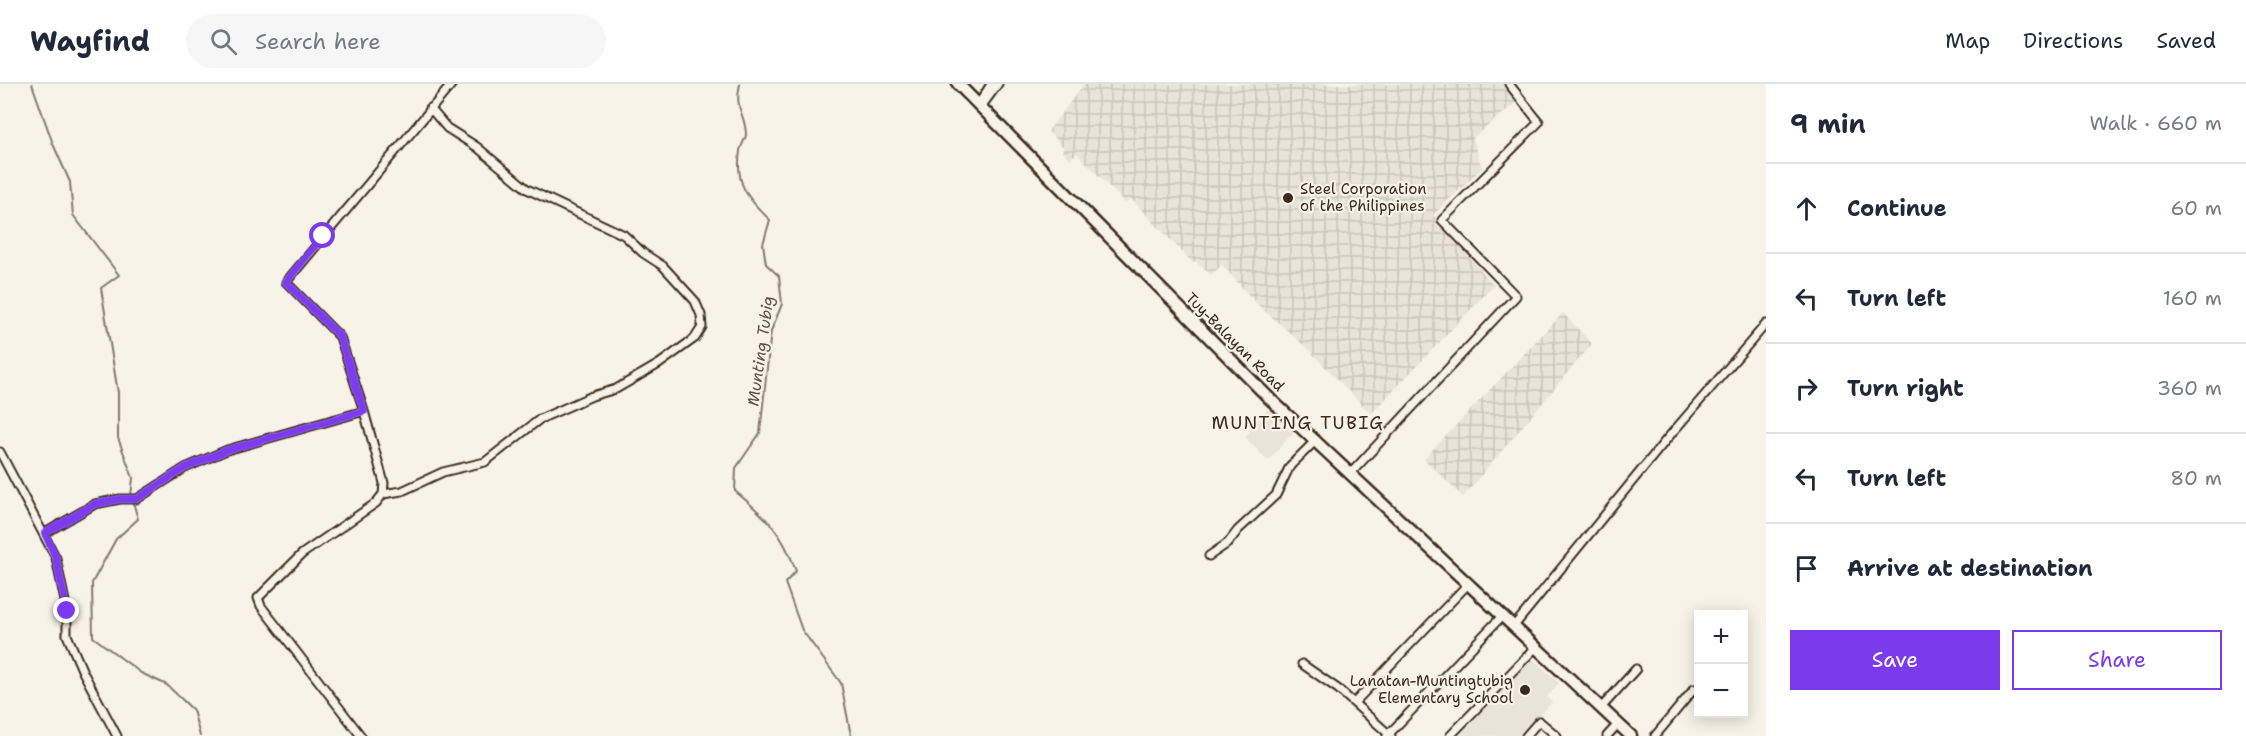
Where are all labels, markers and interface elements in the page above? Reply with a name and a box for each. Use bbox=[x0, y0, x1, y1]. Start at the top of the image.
search box bbox=[186, 14, 606, 68]
text: Wayfind bbox=[30, 22, 150, 60]
icon: search bbox=[207, 25, 240, 58]
text: Search here bbox=[255, 27, 381, 56]
text: Map bbox=[1945, 27, 1990, 55]
text: Directions bbox=[2023, 27, 2123, 55]
text: Saved bbox=[2156, 27, 2216, 55]
text: 9 min bbox=[1790, 106, 1866, 141]
text: Walk · 660 m bbox=[2089, 110, 2222, 136]
place label: Steel Corporation of the Philippines bbox=[1300, 179, 1426, 216]
marker: Steel Corporation of the Philippines bbox=[1281, 191, 1295, 205]
icon: ahead bbox=[1790, 192, 1823, 225]
text: Continue bbox=[1847, 194, 1947, 223]
text: 60 m bbox=[2170, 195, 2222, 221]
route start bbox=[309, 222, 335, 248]
icon: left bbox=[1790, 282, 1823, 315]
text: Turn left bbox=[1847, 284, 1946, 313]
text: 160 m bbox=[2163, 285, 2222, 311]
street label: Tuy-Balayan Road bbox=[1181, 288, 1289, 396]
water label: Munting Tubig bbox=[742, 295, 779, 407]
icon: right bbox=[1790, 372, 1823, 405]
text: Turn right bbox=[1847, 374, 1964, 403]
text: 360 m bbox=[2157, 375, 2222, 401]
district label: MUNTING TUBIG bbox=[1212, 411, 1384, 435]
icon: left bbox=[1790, 462, 1823, 495]
text: Turn left bbox=[1847, 464, 1946, 493]
text: 80 m bbox=[2170, 465, 2222, 491]
icon: arrive bbox=[1790, 552, 1823, 585]
text: Arrive at destination bbox=[1847, 554, 2093, 583]
route end bbox=[53, 597, 79, 623]
map controls bbox=[1694, 610, 1748, 718]
button: + bbox=[1694, 610, 1748, 664]
button: Save bbox=[1790, 630, 2000, 690]
button: Share bbox=[2012, 630, 2222, 690]
button: − bbox=[1694, 664, 1748, 718]
place label: Lanatan-Muntingtubig Elementary School bbox=[1350, 671, 1513, 708]
marker: Lanatan-Muntingtubig Elementary School bbox=[1518, 683, 1532, 697]

